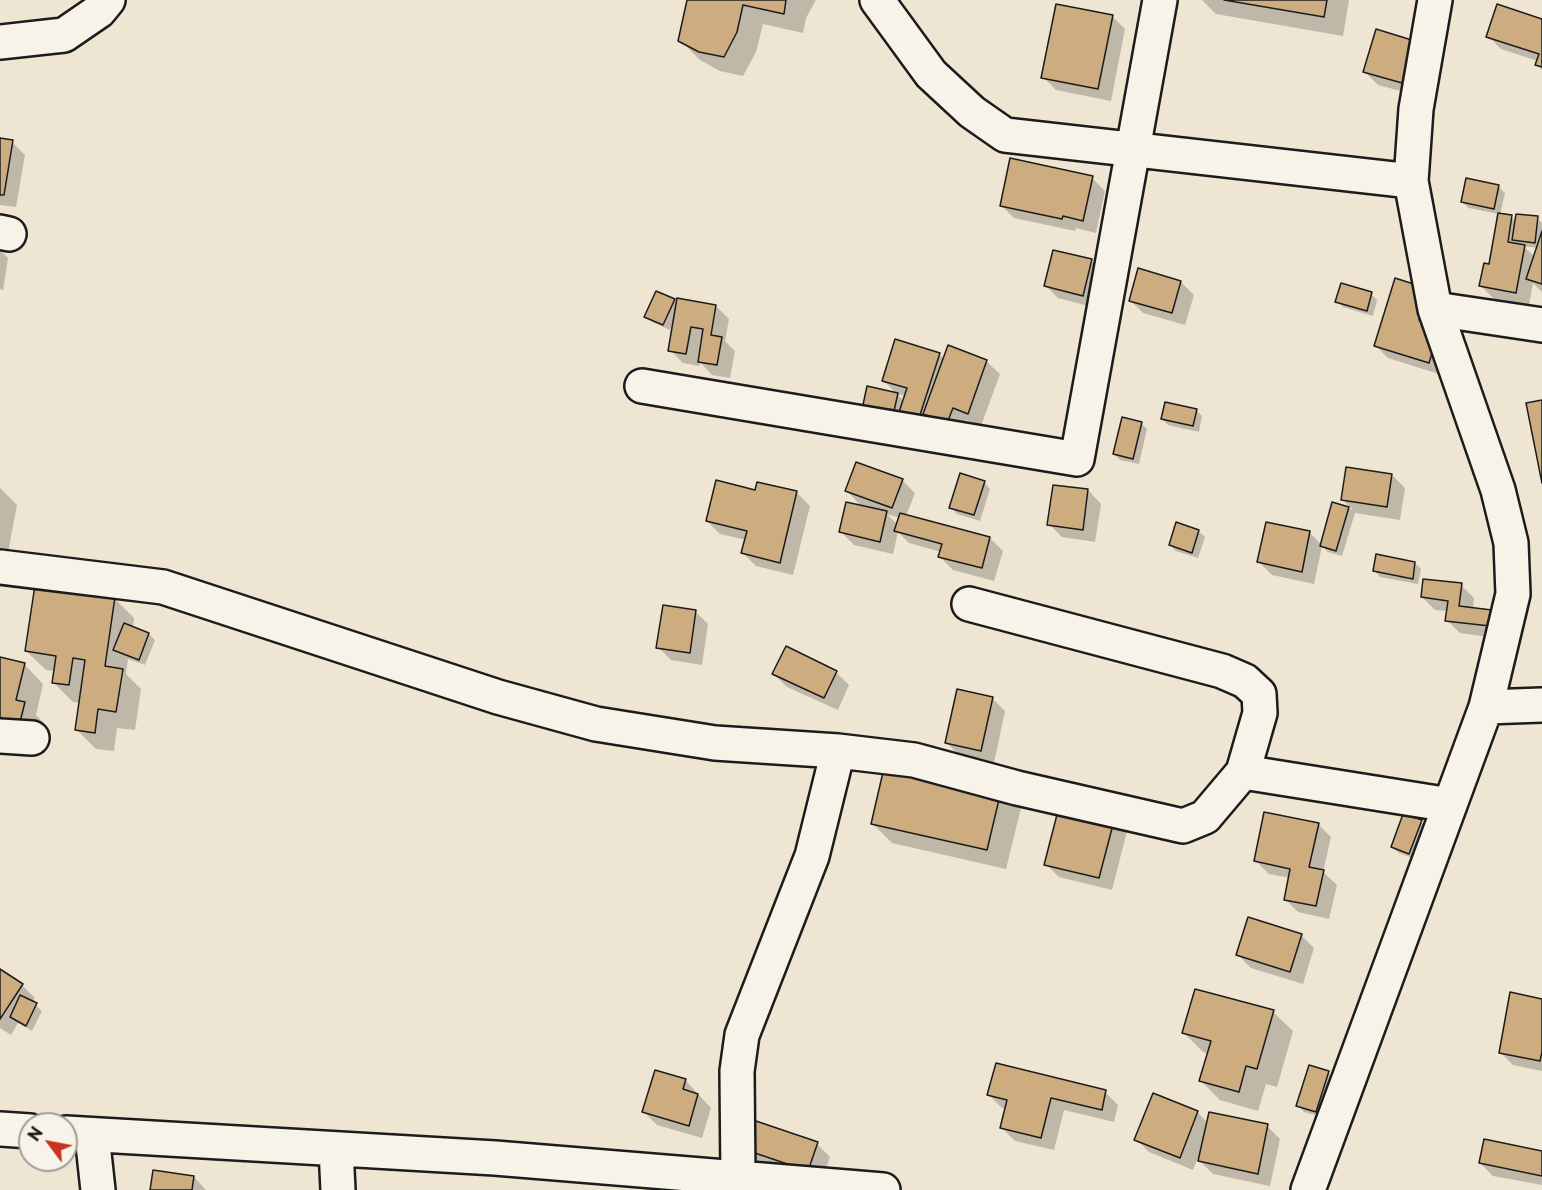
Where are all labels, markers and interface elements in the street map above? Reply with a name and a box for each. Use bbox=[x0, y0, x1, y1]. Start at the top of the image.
north arrow bbox=[18, 1112, 78, 1172]
text: N bbox=[21, 1122, 48, 1145]

